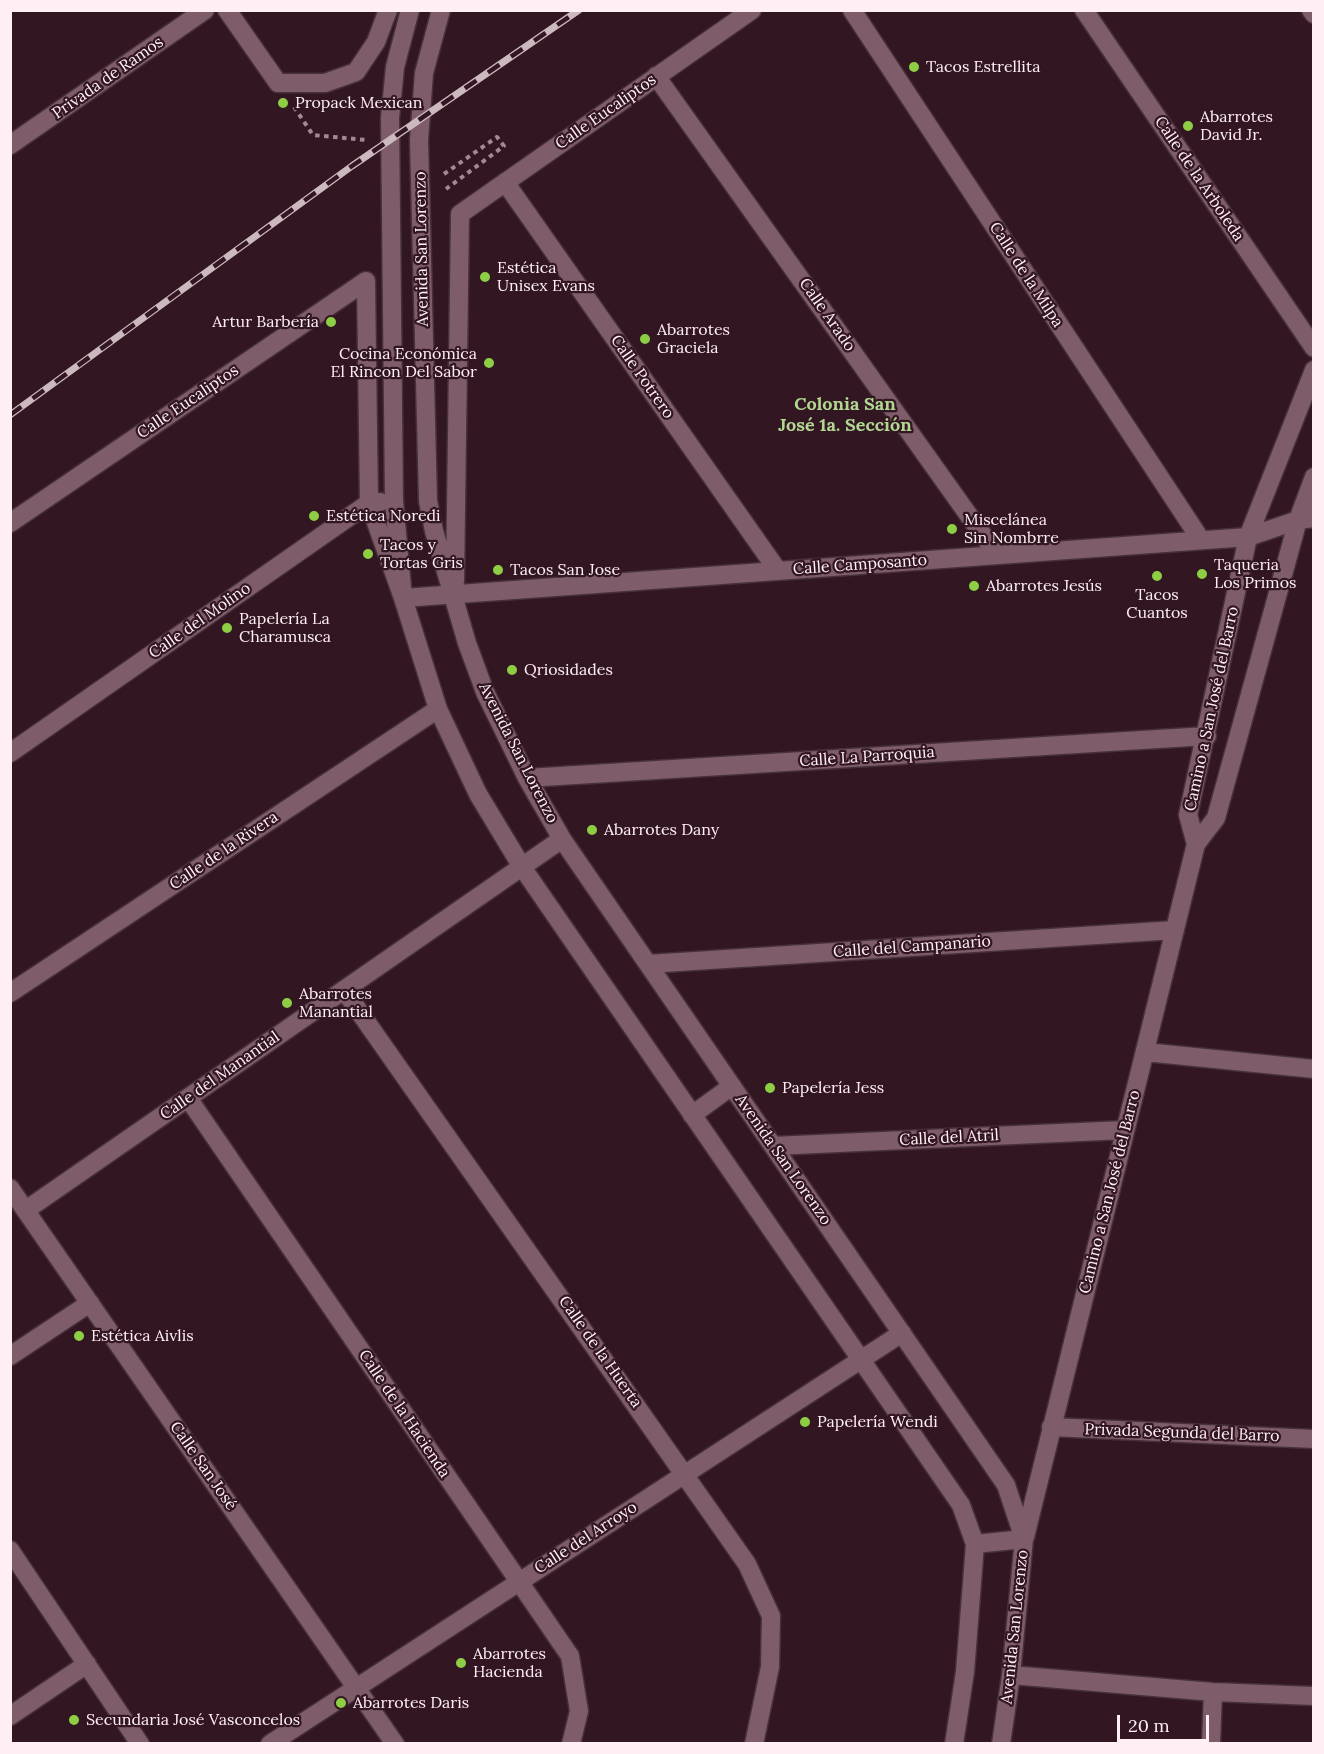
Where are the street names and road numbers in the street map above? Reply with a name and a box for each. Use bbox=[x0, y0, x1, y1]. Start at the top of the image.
street label: Privada de Ramos bbox=[49, 33, 167, 123]
street label: Calle Eucaliptos bbox=[552, 70, 660, 154]
street label: Calle de la Arboleda bbox=[1150, 113, 1248, 245]
street label: Avenida San Lorenzo bbox=[411, 171, 433, 327]
street label: Calle de la Milpa bbox=[985, 219, 1067, 331]
street label: Calle Arado bbox=[795, 275, 859, 355]
street label: Calle Potrero bbox=[606, 331, 678, 423]
street label: Calle Eucaliptos bbox=[134, 361, 242, 443]
street label: Calle Camposanto bbox=[792, 551, 928, 579]
street label: Calle del Molino bbox=[145, 579, 255, 663]
street label: Camino a San José del Barro bbox=[1181, 605, 1243, 813]
street label: Avenida San Lorenzo bbox=[474, 680, 562, 826]
street label: Calle La Parroquia bbox=[799, 743, 935, 771]
street label: Calle de la Rivera bbox=[166, 808, 282, 894]
street label: Calle del Campanario bbox=[832, 932, 992, 962]
street label: Calle del Manantial bbox=[156, 1028, 284, 1124]
street label: Camino a San José del Barro bbox=[1075, 1088, 1145, 1296]
street label: Avenida San Lorenzo bbox=[731, 1091, 835, 1229]
street label: Calle del Atril bbox=[899, 1126, 999, 1150]
street label: Calle de la Huerta bbox=[554, 1292, 646, 1412]
street label: Calle de la Hacienda bbox=[354, 1346, 454, 1482]
street label: Calle San José bbox=[165, 1418, 241, 1514]
street label: Privada Segunda del Barro bbox=[1084, 1420, 1280, 1446]
street label: Calle del Arroyo bbox=[531, 1498, 641, 1578]
street label: Avenida San Lorenzo bbox=[997, 1549, 1033, 1705]

